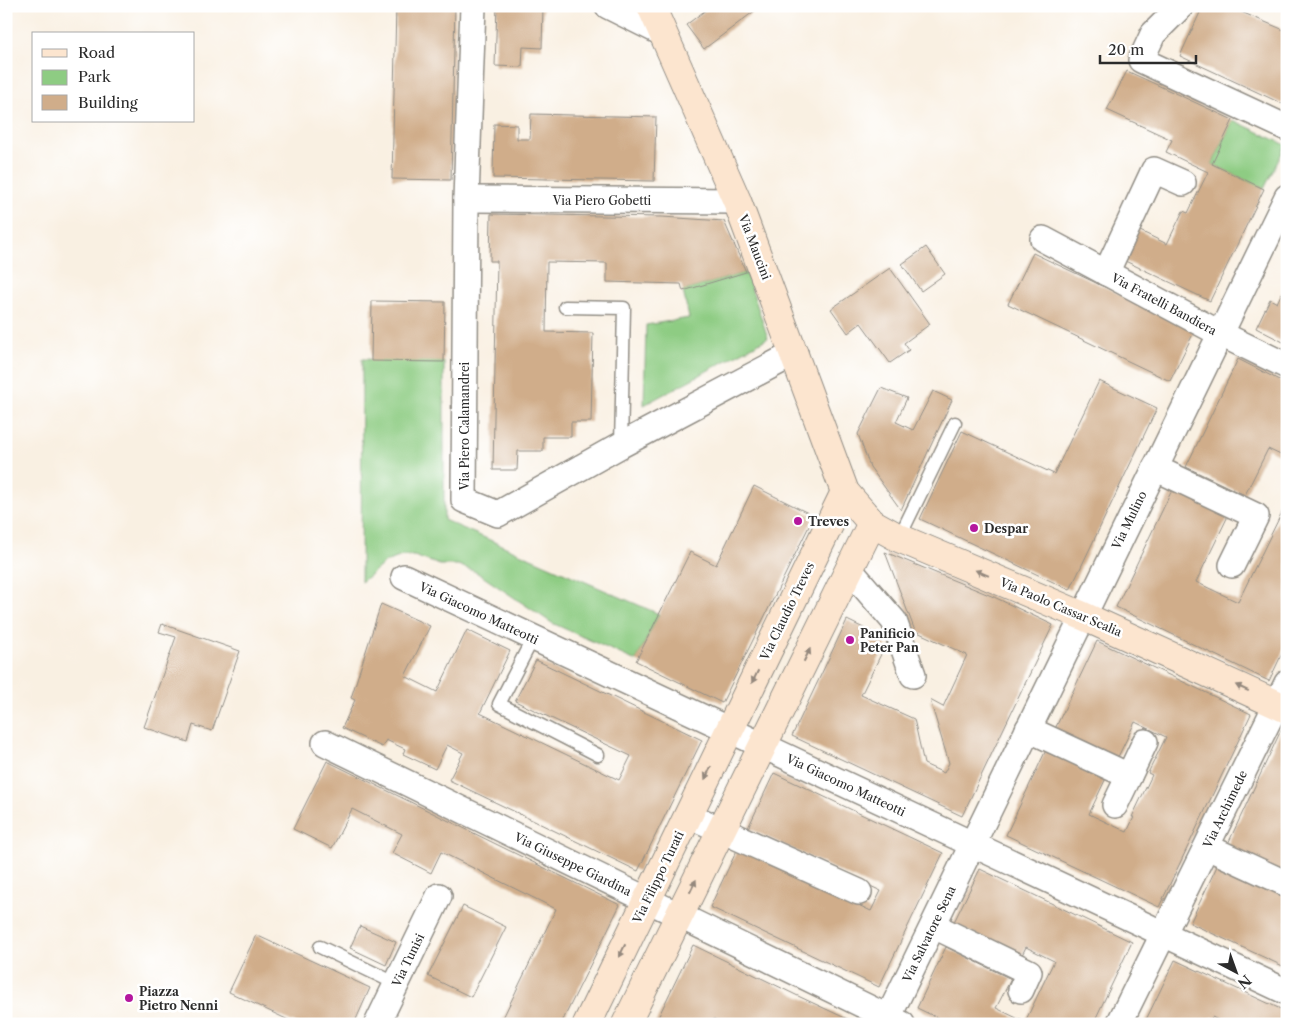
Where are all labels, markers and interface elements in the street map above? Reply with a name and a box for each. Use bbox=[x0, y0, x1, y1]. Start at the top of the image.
legend bbox=[32, 32, 195, 122]
scale bar bbox=[1100, 32, 1197, 64]
text: 20 m bbox=[1108, 40, 1144, 59]
text: Road bbox=[78, 43, 115, 62]
text: Park bbox=[78, 67, 112, 86]
text: Building bbox=[78, 93, 138, 112]
street label: Via Piero Gobetti bbox=[552, 193, 652, 208]
street label: Via Maucini bbox=[735, 211, 774, 282]
street label: Via Fratelli Bandiera bbox=[1108, 269, 1220, 338]
street label: Via Piero Calamandrei bbox=[457, 361, 472, 491]
street label: Via Mulino bbox=[1108, 488, 1150, 553]
place label: Treves bbox=[808, 514, 850, 529]
marker: Treves bbox=[792, 515, 804, 527]
place label: Despar bbox=[984, 521, 1028, 536]
marker: Despar bbox=[968, 522, 980, 534]
street label: Via Claudio Treves bbox=[756, 560, 817, 663]
one-way arrow bbox=[975, 568, 989, 576]
street label: Via Paolo Cassar Scalia bbox=[997, 574, 1125, 640]
street label: Via Giacomo Matteotti bbox=[416, 578, 541, 647]
place label: Panificio Peter Pan bbox=[860, 626, 920, 655]
marker: Panificio Peter Pan bbox=[844, 634, 856, 646]
one-way arrow bbox=[803, 648, 811, 662]
one-way arrow bbox=[750, 670, 759, 685]
one-way arrow bbox=[1235, 684, 1249, 692]
street label: Via Giacomo Matteotti bbox=[783, 750, 908, 819]
one-way arrow bbox=[704, 766, 712, 780]
street label: Via Archimede bbox=[1199, 768, 1250, 851]
street label: Via Filippo Turati bbox=[629, 828, 687, 926]
street label: Via Giuseppe Giardina bbox=[511, 829, 635, 899]
one-way arrow bbox=[690, 879, 698, 893]
street label: Via Salvatore Sena bbox=[899, 883, 959, 985]
street label: Via Tunisi bbox=[388, 931, 427, 990]
one-way arrow bbox=[618, 944, 626, 958]
north arrow bbox=[1210, 948, 1260, 998]
text: N bbox=[1234, 971, 1255, 993]
place label: Piazza Pietro Nenni bbox=[139, 984, 219, 1013]
marker: Piazza Pietro Nenni bbox=[123, 992, 135, 1004]

